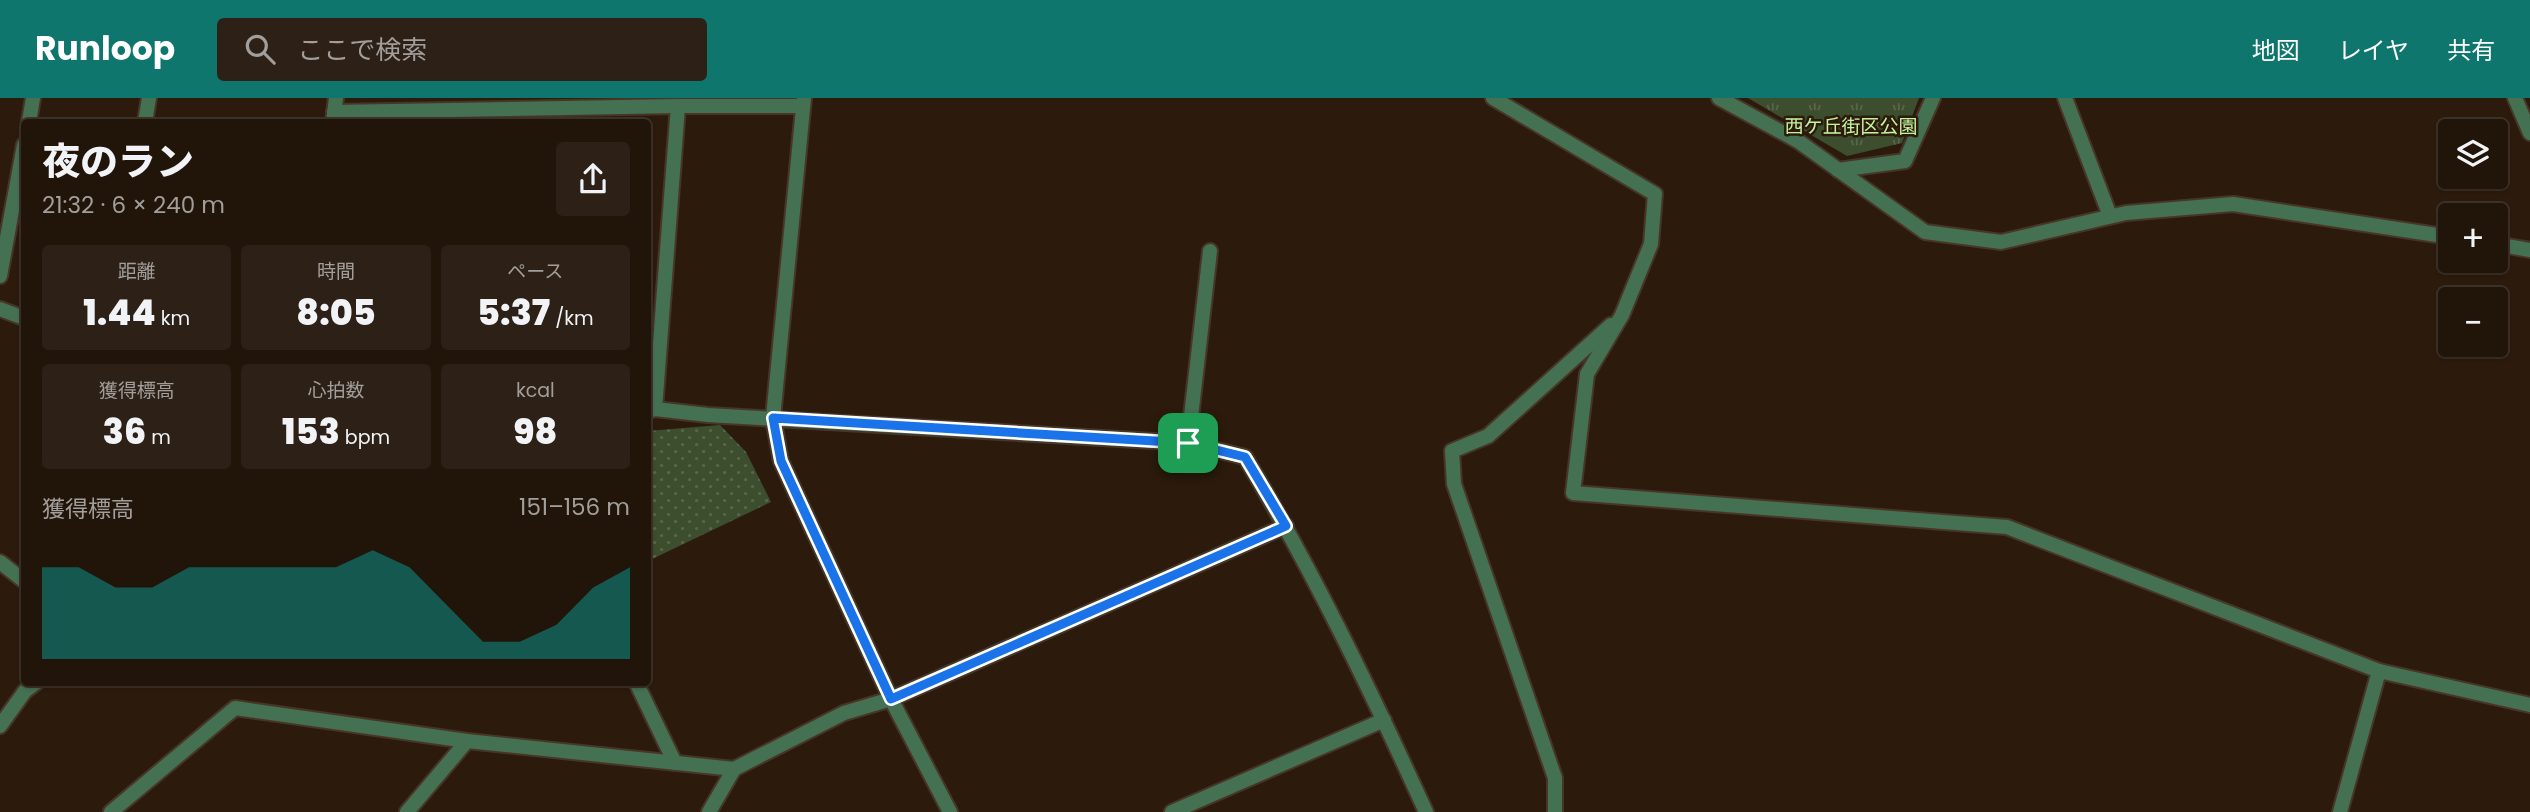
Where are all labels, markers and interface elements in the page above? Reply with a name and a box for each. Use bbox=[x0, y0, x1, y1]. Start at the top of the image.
search box bbox=[217, 18, 707, 81]
text: Runloop bbox=[35, 25, 175, 72]
icon: search bbox=[241, 30, 279, 68]
text: ここで検索 bbox=[297, 32, 427, 68]
text: 地図 bbox=[2252, 34, 2300, 67]
text: レイヤ bbox=[2338, 34, 2409, 67]
text: 共有 bbox=[2447, 34, 2495, 67]
park label: 西ケ丘街区公園 bbox=[1784, 113, 1918, 140]
map controls bbox=[2438, 119, 2508, 357]
button: layers bbox=[2438, 119, 2508, 189]
text: 夜のラン bbox=[42, 135, 194, 188]
button: share bbox=[556, 142, 630, 216]
text: 21:32 · 6 × 240 m bbox=[42, 189, 225, 221]
button: + bbox=[2438, 203, 2508, 273]
text: 距離 bbox=[118, 258, 156, 285]
text: 時間 bbox=[317, 258, 355, 285]
text: ペース bbox=[507, 258, 563, 285]
button: − bbox=[2438, 287, 2508, 357]
text: 1.44 bbox=[83, 288, 156, 337]
text: 8:05 bbox=[296, 288, 376, 337]
text: 5:37 bbox=[477, 288, 550, 337]
text: km bbox=[156, 305, 190, 332]
text: /km bbox=[550, 305, 594, 332]
text: 獲得標高 bbox=[99, 377, 175, 404]
text: 心拍数 bbox=[307, 377, 365, 404]
text: kcal bbox=[516, 377, 555, 404]
text: 36 bbox=[103, 407, 146, 456]
text: 153 bbox=[282, 407, 340, 456]
text: 98 bbox=[513, 407, 557, 456]
pin bbox=[1158, 413, 1218, 473]
text: m bbox=[146, 424, 171, 451]
text: bpm bbox=[340, 424, 390, 451]
icon: arrive bbox=[1169, 424, 1207, 462]
text: 151–156 m bbox=[519, 491, 630, 523]
text: 獲得標高 bbox=[42, 493, 134, 525]

